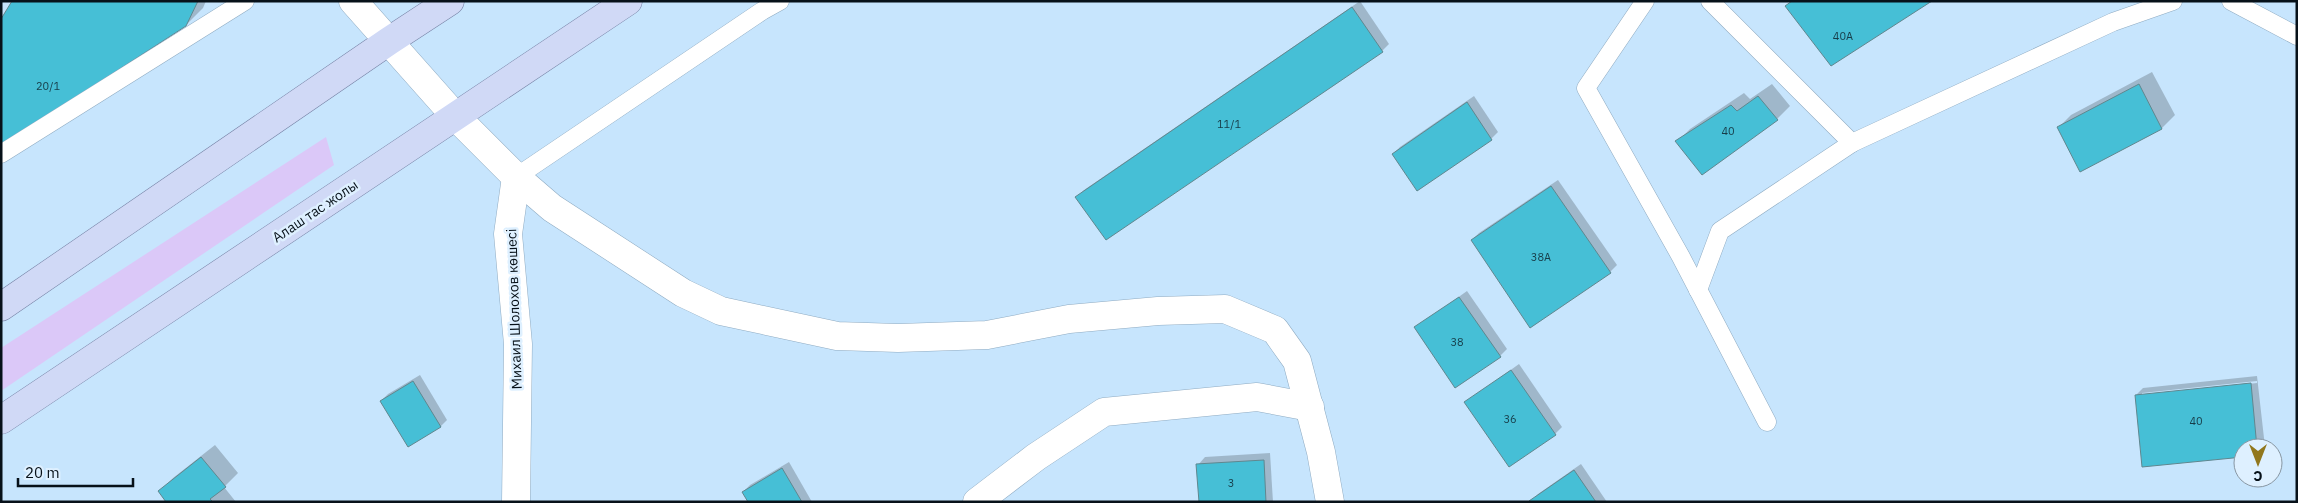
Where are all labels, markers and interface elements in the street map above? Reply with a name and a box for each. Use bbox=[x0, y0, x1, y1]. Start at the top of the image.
house number: 40А bbox=[1833, 29, 1853, 43]
house number: 20/1 bbox=[36, 79, 60, 93]
house number: 11/1 bbox=[1217, 117, 1241, 131]
house number: 40 bbox=[1721, 124, 1735, 138]
street label: Алаш тас жолы bbox=[269, 176, 361, 246]
street label: Михаил Шолохов көшесі bbox=[502, 228, 526, 390]
house number: 38А bbox=[1531, 250, 1551, 264]
house number: 38 bbox=[1450, 335, 1464, 349]
house number: 36 bbox=[1503, 412, 1517, 426]
house number: 40 bbox=[2189, 414, 2203, 428]
north arrow bbox=[2233, 438, 2283, 488]
scale bar bbox=[18, 456, 132, 488]
text: 20 m bbox=[25, 463, 60, 482]
text: С bbox=[2253, 467, 2263, 485]
house number: 3 bbox=[1228, 476, 1234, 490]

